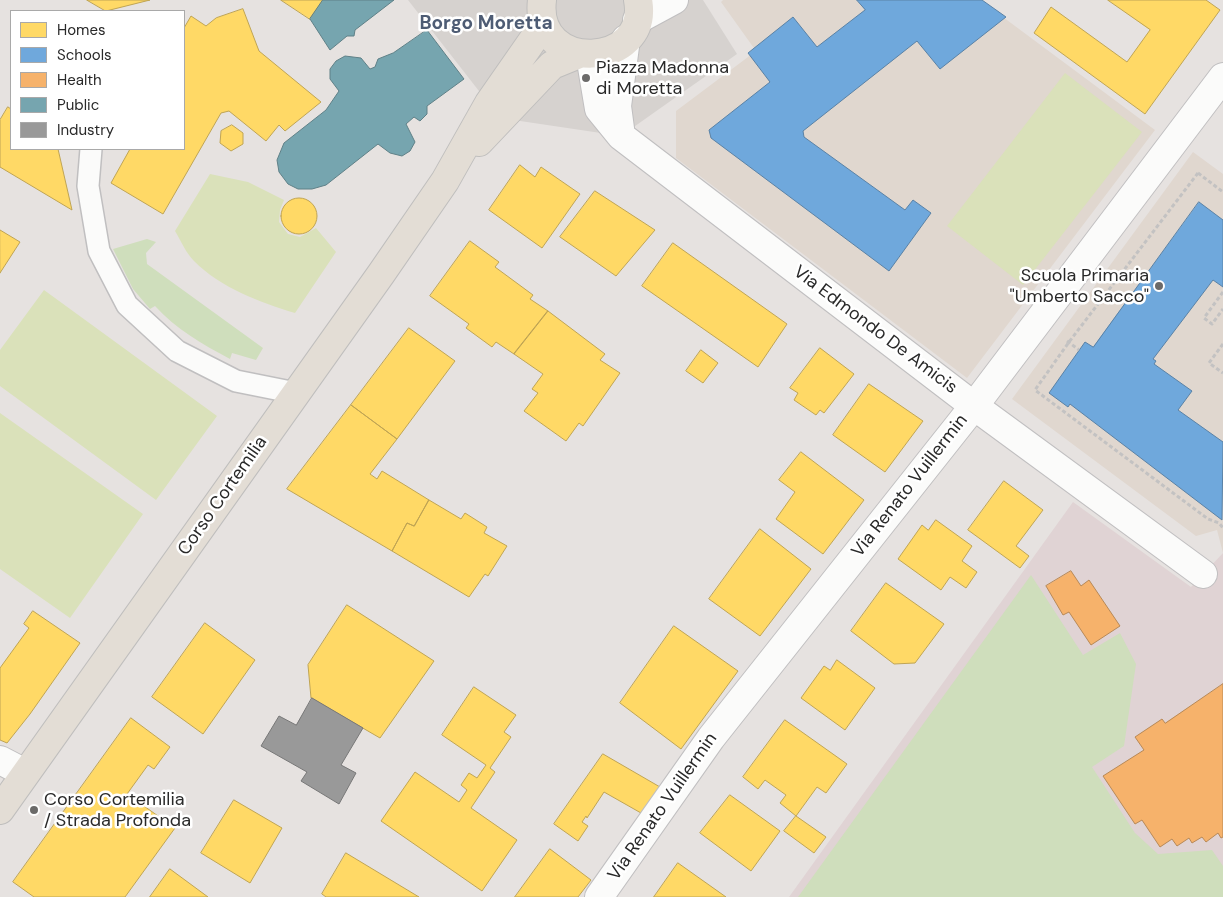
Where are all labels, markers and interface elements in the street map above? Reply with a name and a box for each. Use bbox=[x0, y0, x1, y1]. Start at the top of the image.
legend bbox=[10, 10, 185, 150]
district label: Borgo Moretta bbox=[419, 13, 553, 35]
text: Homes bbox=[57, 20, 106, 40]
text: Schools bbox=[57, 45, 112, 65]
place label: Piazza Madonna di Moretta bbox=[596, 57, 729, 100]
text: Health bbox=[57, 70, 102, 90]
marker: Piazza Madonna di Moretta bbox=[580, 72, 592, 84]
text: Public bbox=[57, 95, 99, 115]
text: Industry bbox=[57, 120, 114, 140]
street label: Via Edmondo De Amicis bbox=[789, 261, 961, 399]
place label: Scuola Primaria "Umberto Sacco" bbox=[1010, 265, 1149, 308]
marker: Scuola Primaria "Umberto Sacco" bbox=[1153, 280, 1165, 292]
street label: Via Renato Vuillermin bbox=[847, 410, 973, 562]
street label: Corso Cortemilia bbox=[174, 432, 272, 560]
street label: Via Renato Vuillermin bbox=[604, 729, 722, 885]
place label: Corso Cortemilia / Strada Profonda bbox=[44, 789, 191, 832]
marker: Corso Cortemilia / Strada Profonda bbox=[28, 804, 40, 816]

